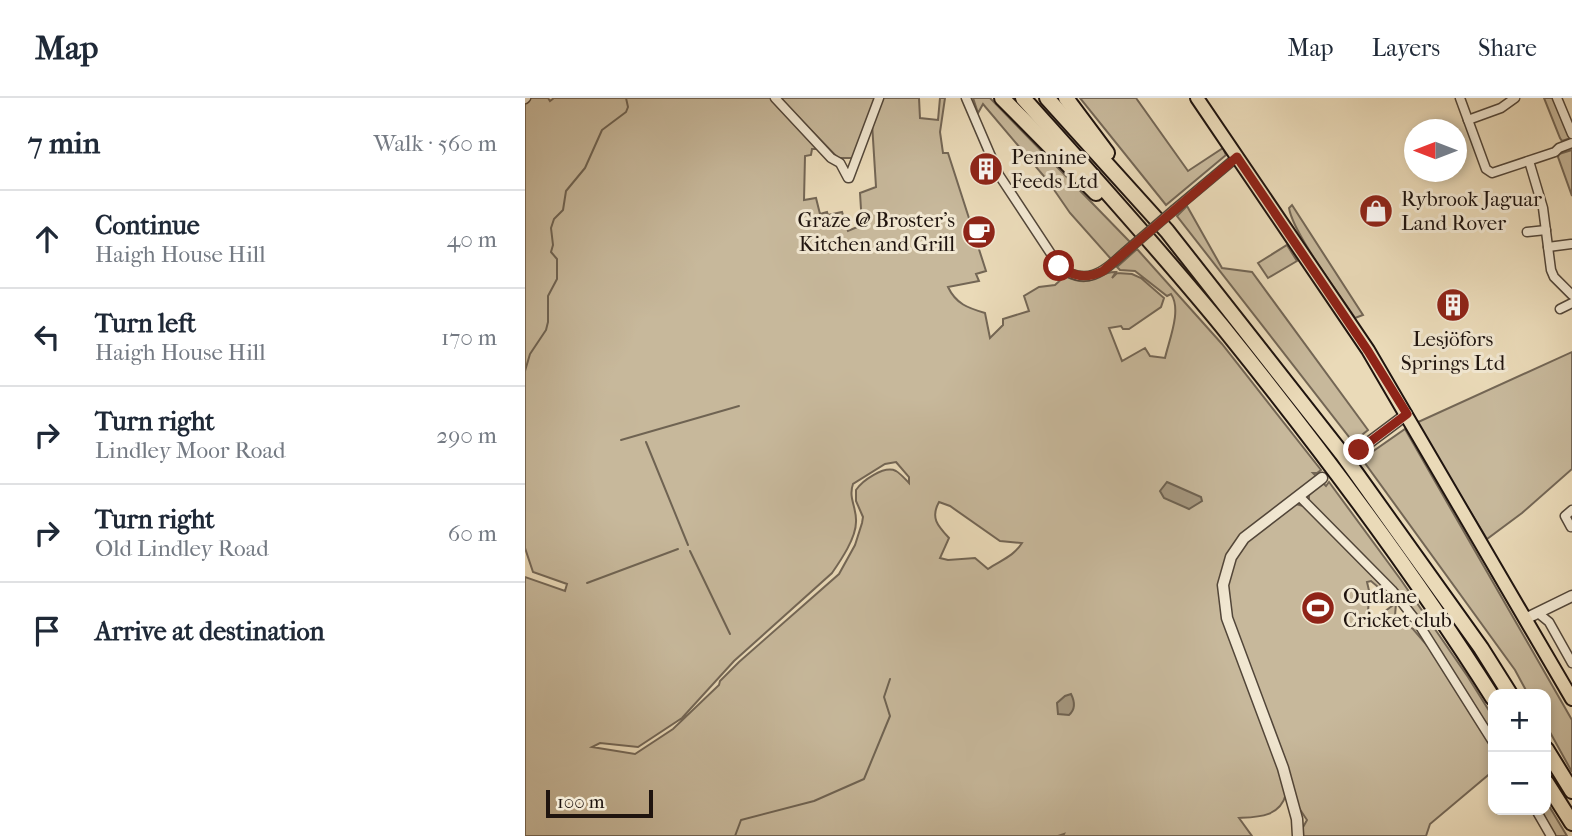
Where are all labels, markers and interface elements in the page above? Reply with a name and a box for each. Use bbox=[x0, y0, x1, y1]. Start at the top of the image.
text: Map bbox=[35, 29, 98, 68]
text: Map bbox=[1288, 34, 1334, 62]
text: Layers bbox=[1372, 34, 1440, 62]
text: Share bbox=[1478, 34, 1537, 62]
north arrow bbox=[1404, 119, 1467, 182]
text: 7 min bbox=[28, 126, 100, 161]
text: Walk · 560 m bbox=[373, 130, 497, 157]
place label: Pennine Feeds Ltd bbox=[1011, 145, 1099, 193]
building icon: Pennine Feeds Ltd bbox=[967, 150, 1005, 188]
place label: Rybrook Jaguar Land Rover bbox=[1401, 187, 1542, 235]
shop icon: Rybrook Jaguar Land Rover bbox=[1357, 192, 1395, 230]
place label: Graze @ Broster's Kitchen and Grill bbox=[797, 208, 955, 256]
text: Continue bbox=[95, 210, 200, 241]
cafe icon: Graze @ Broster's Kitchen and Grill bbox=[960, 213, 998, 251]
icon: ahead bbox=[28, 220, 66, 258]
text: 40 m bbox=[447, 226, 497, 253]
text: Haigh House Hill bbox=[95, 241, 266, 268]
route start bbox=[1043, 250, 1074, 281]
building icon: Lesjöfors Springs Ltd bbox=[1434, 286, 1472, 324]
text: Turn left bbox=[95, 308, 196, 339]
icon: left bbox=[28, 318, 66, 356]
text: 170 m bbox=[441, 324, 497, 351]
place label: Lesjöfors Springs Ltd bbox=[1401, 327, 1506, 375]
text: Haigh House Hill bbox=[95, 339, 266, 366]
text: Turn right bbox=[95, 406, 215, 437]
icon: right bbox=[28, 416, 66, 454]
text: 290 m bbox=[436, 422, 497, 449]
route end bbox=[1343, 434, 1374, 465]
text: Lindley Moor Road bbox=[95, 437, 286, 464]
text: Turn right bbox=[95, 504, 215, 535]
icon: right bbox=[28, 514, 66, 552]
text: 60 m bbox=[448, 520, 497, 547]
text: Old Lindley Road bbox=[95, 535, 269, 562]
place label: Outlane Cricket club bbox=[1343, 584, 1452, 632]
sports icon: Outlane Cricket club bbox=[1299, 589, 1337, 627]
icon: arrive bbox=[28, 612, 66, 650]
text: Arrive at destination bbox=[95, 616, 325, 647]
map controls bbox=[1488, 689, 1551, 815]
button: + bbox=[1488, 689, 1551, 752]
button: − bbox=[1488, 752, 1551, 815]
scale bar bbox=[546, 787, 653, 819]
text: 100 m bbox=[557, 791, 605, 813]

